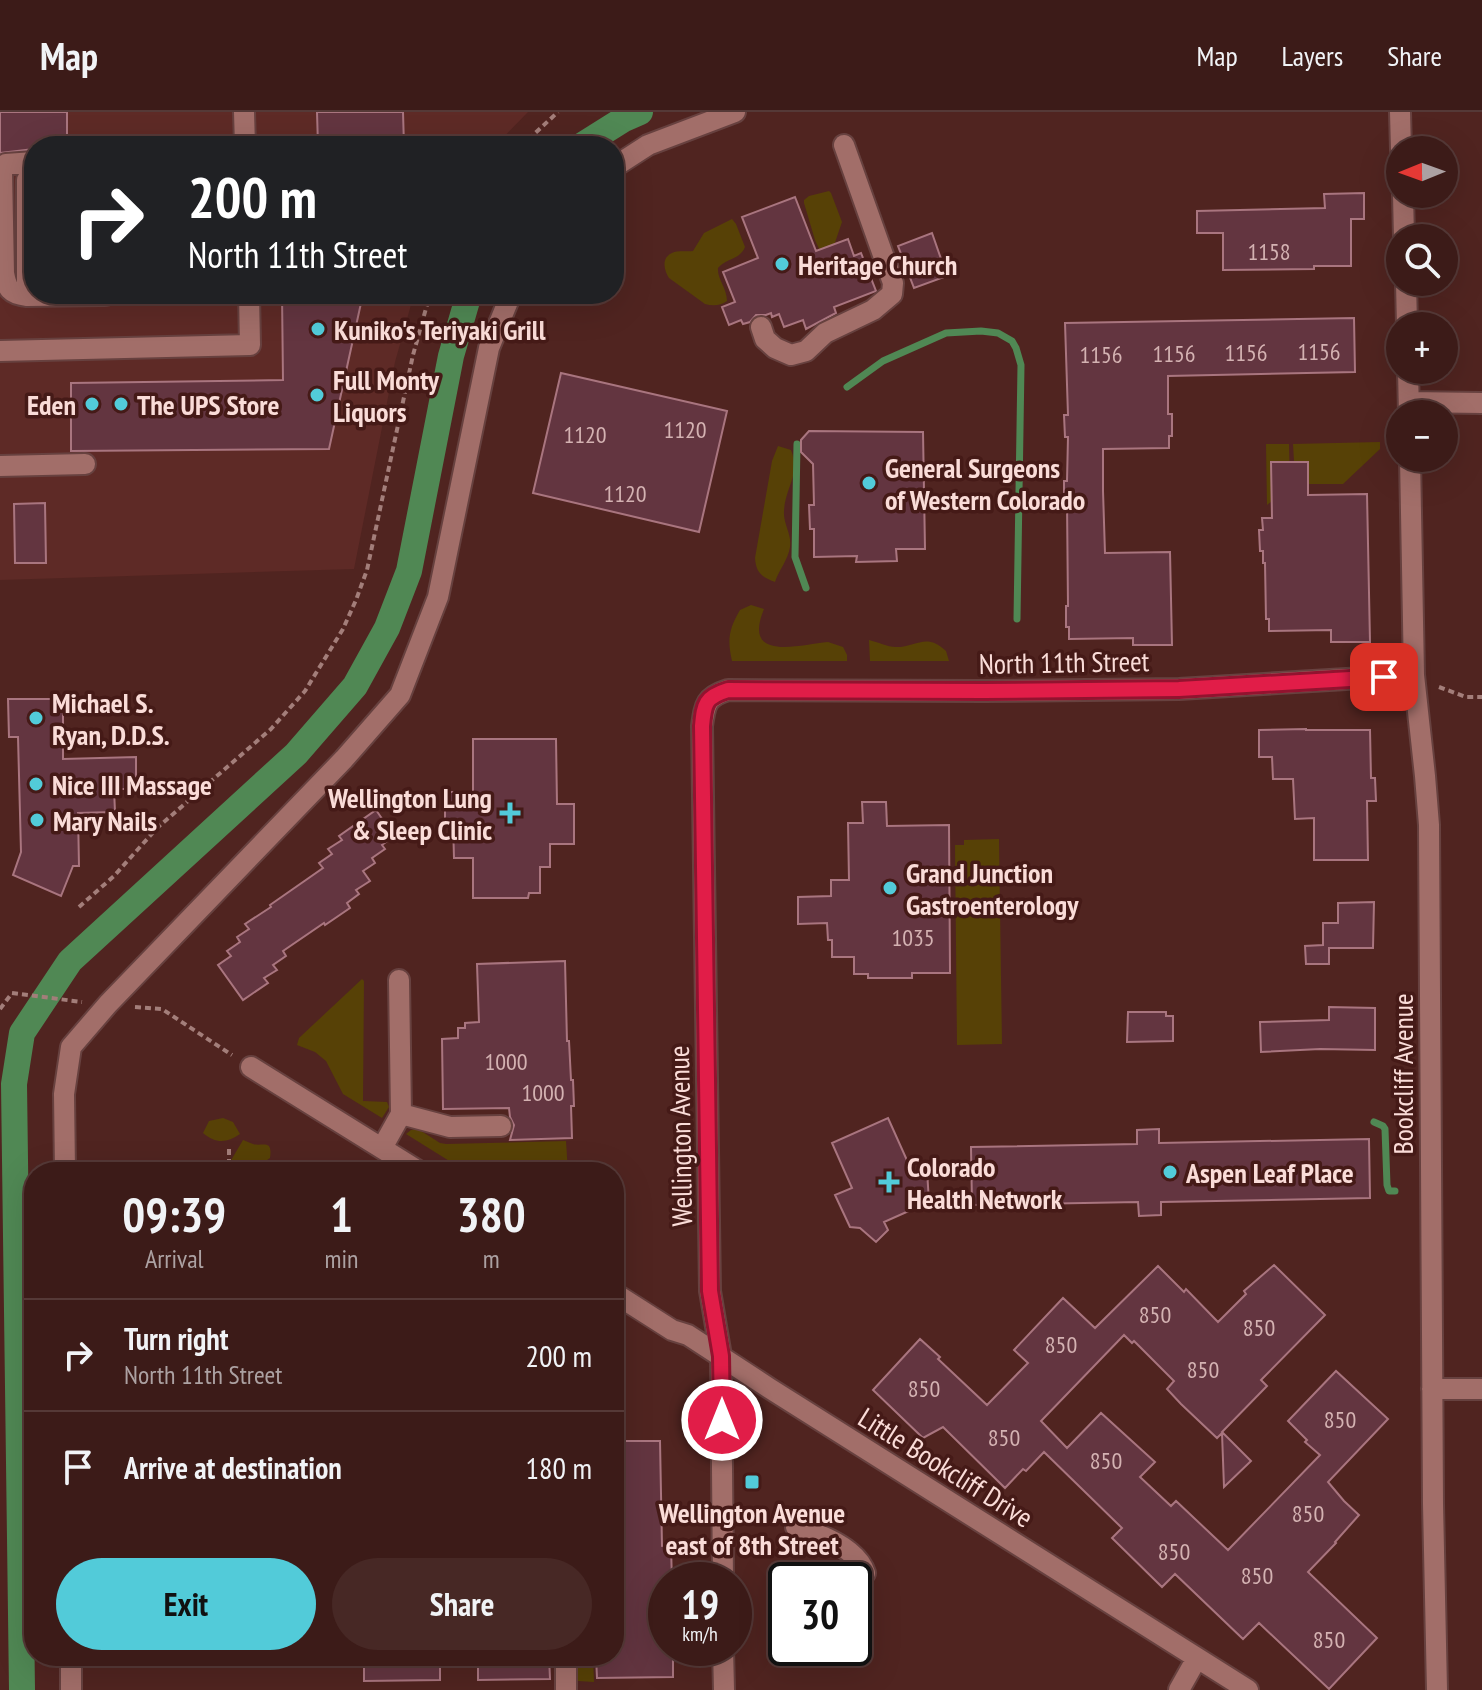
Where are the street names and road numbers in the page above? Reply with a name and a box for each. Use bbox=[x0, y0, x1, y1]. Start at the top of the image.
street label: North 11th Street bbox=[978, 642, 1150, 682]
street label: Bookcliff Avenue bbox=[1384, 994, 1421, 1154]
street label: Wellington Avenue bbox=[660, 1045, 700, 1227]
street label: Little Bookcliff Drive bbox=[852, 1399, 1040, 1535]

